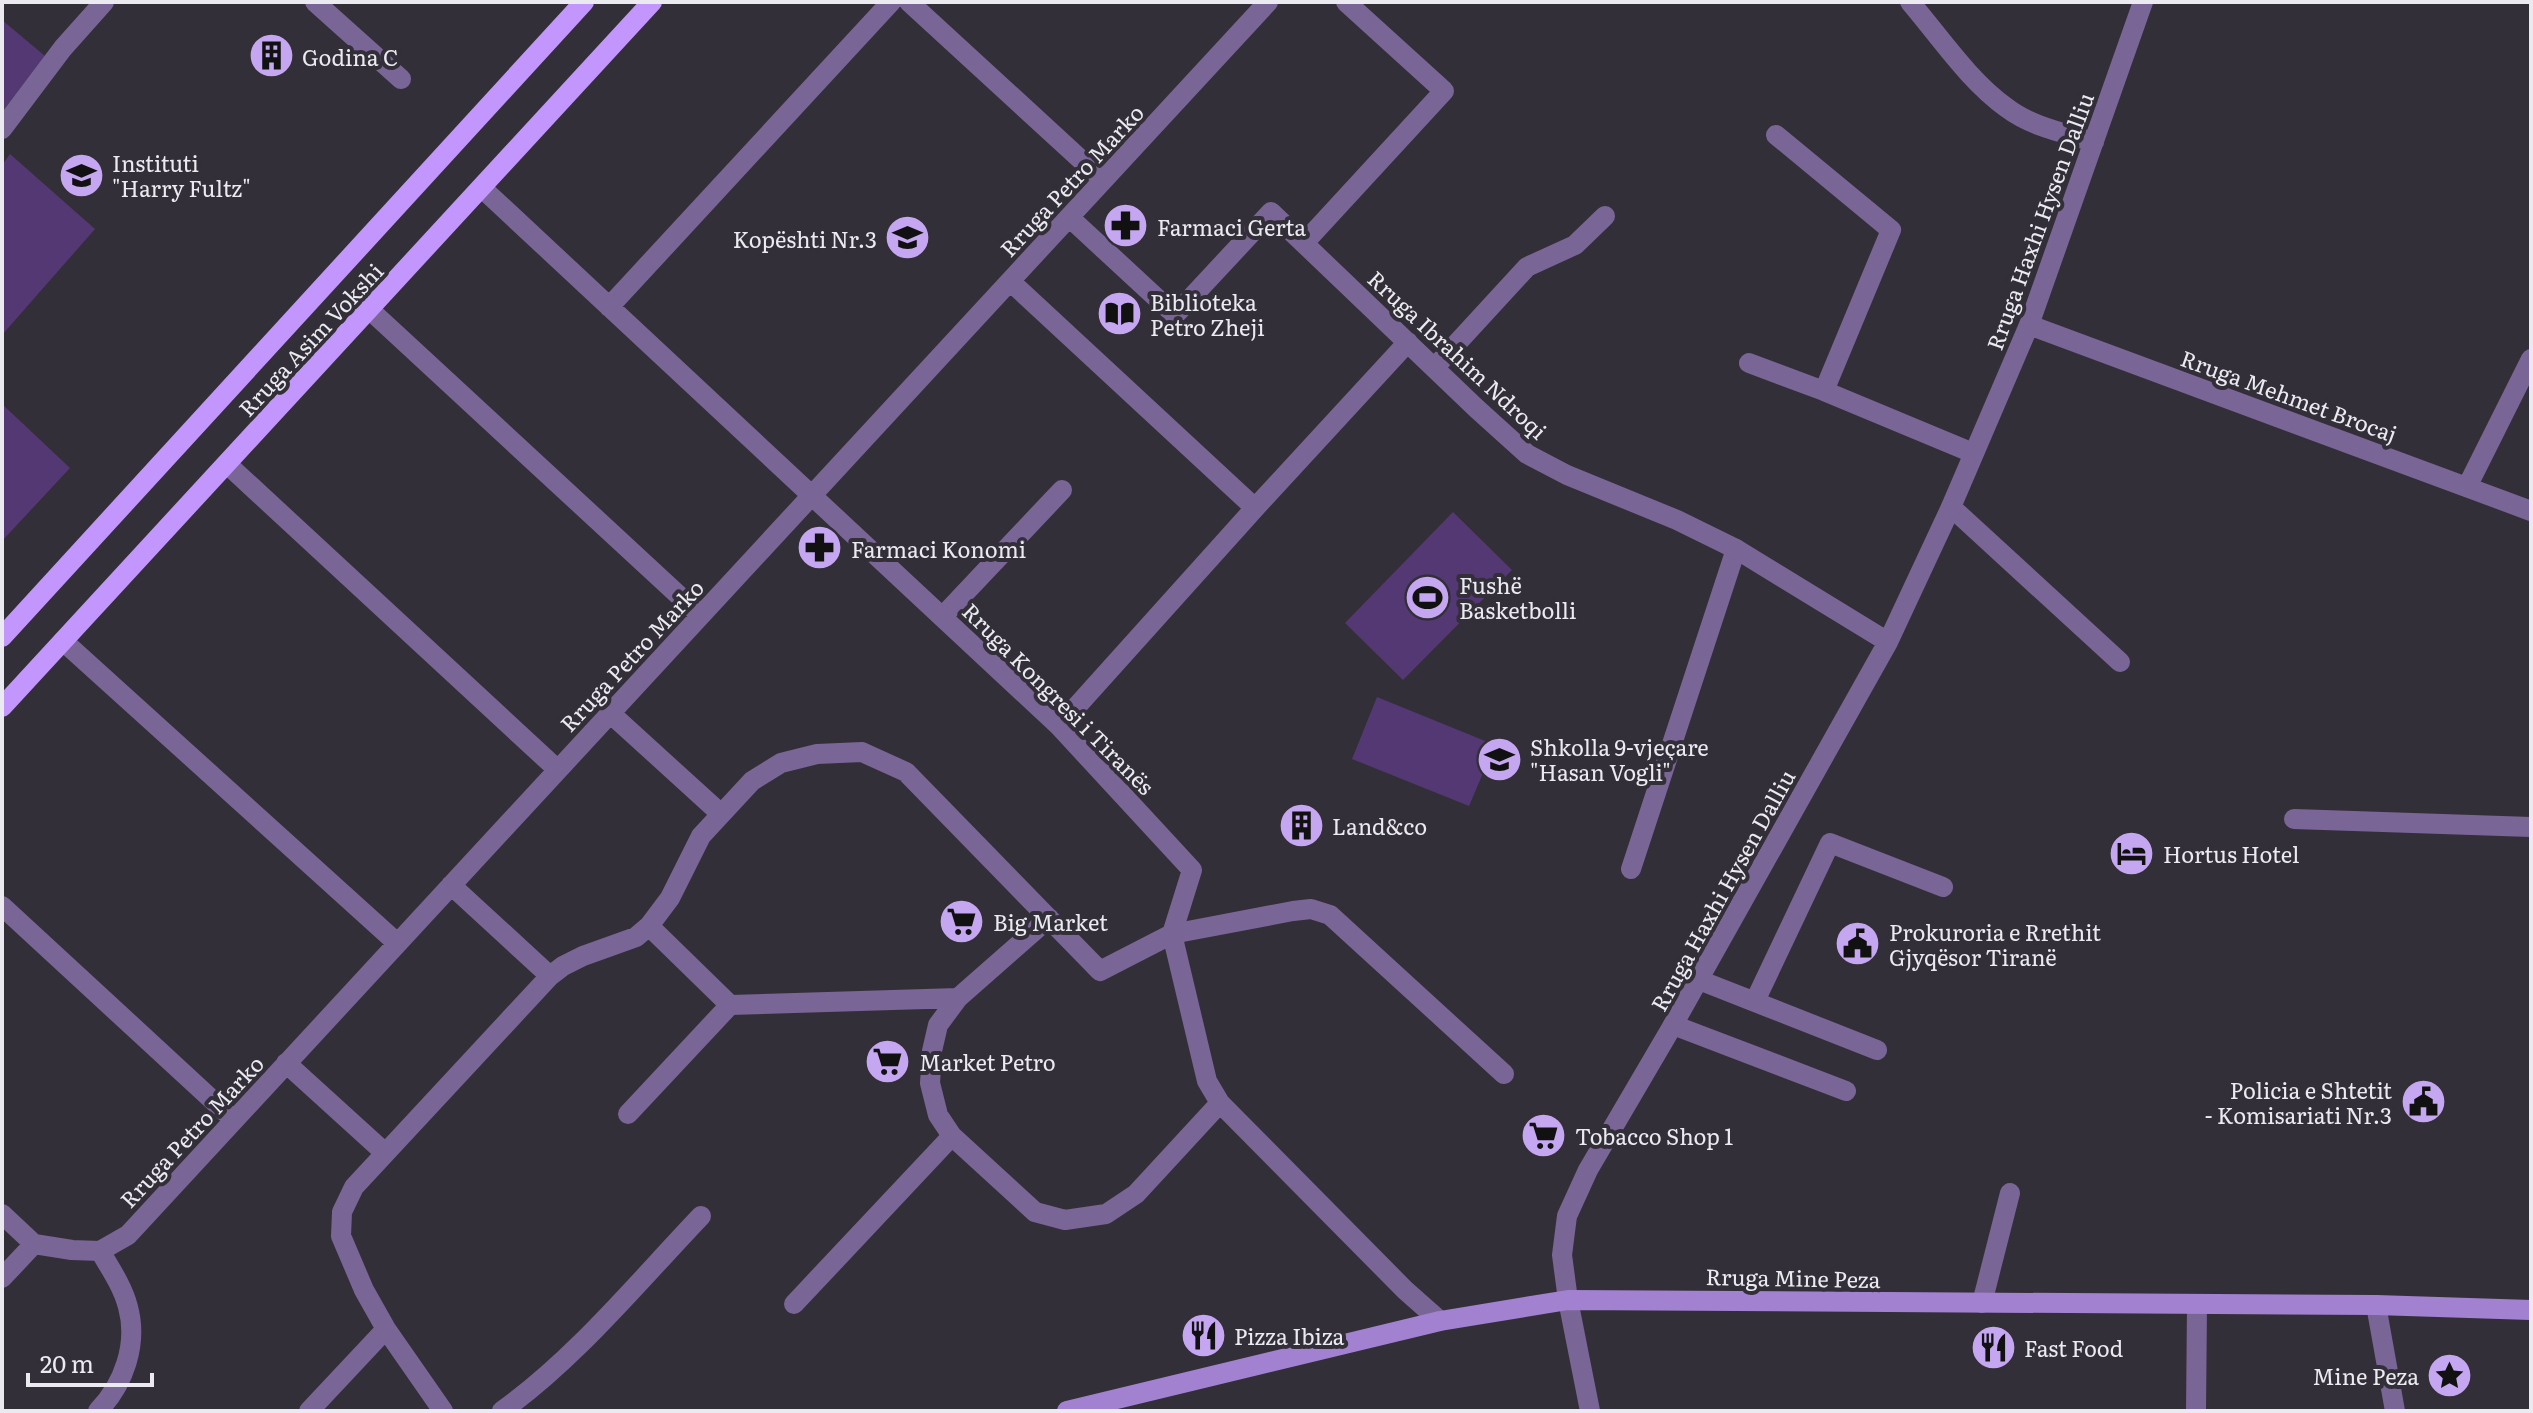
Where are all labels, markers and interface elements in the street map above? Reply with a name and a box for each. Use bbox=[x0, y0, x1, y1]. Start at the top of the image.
building icon: Godina C bbox=[247, 32, 295, 80]
place label: Godina C bbox=[302, 40, 398, 73]
street label: Rruga Haxhi Hysen Dalliu bbox=[1977, 88, 2101, 354]
street label: Rruga Petro Marko bbox=[991, 96, 1151, 264]
place label: Instituti "Harry Fultz" bbox=[112, 146, 251, 204]
school or university icon: Instituti "Harry Fultz" bbox=[57, 151, 105, 199]
pharmacy icon: Farmaci Gerta bbox=[1102, 202, 1150, 250]
place label: Farmaci Gerta bbox=[1157, 210, 1306, 243]
school or university icon: Kopështi Nr.3 bbox=[884, 214, 932, 262]
place label: Kopështi Nr.3 bbox=[733, 222, 877, 255]
street label: Rruga Asim Vokshi bbox=[230, 255, 390, 423]
street label: Rruga Ibrahim Ndroqi bbox=[1361, 262, 1555, 446]
place label: Biblioteka Petro Zheji bbox=[1150, 285, 1265, 343]
library icon: Biblioteka Petro Zheji bbox=[1095, 290, 1143, 338]
street label: Rruga Mehmet Brocaj bbox=[2176, 341, 2402, 449]
pharmacy icon: Farmaci Konomi bbox=[796, 524, 844, 572]
place label: Farmaci Konomi bbox=[851, 532, 1026, 565]
place label: Fushë Basketbolli bbox=[1459, 568, 1576, 626]
street label: Rruga Petro Marko bbox=[551, 571, 711, 739]
sports icon: Fushë Basketbolli bbox=[1404, 573, 1452, 621]
street label: Rruga Kongresi i Tiranës bbox=[956, 595, 1162, 801]
place label: Shkolla 9-vjeçare "Hasan Vogli" bbox=[1530, 730, 1709, 788]
school or university icon: Shkolla 9-vjeçare "Hasan Vogli" bbox=[1475, 735, 1523, 783]
street label: Rruga Haxhi Hysen Dalliu bbox=[1642, 763, 1802, 1017]
building icon: Land&co bbox=[1277, 801, 1325, 849]
place label: Land&co bbox=[1332, 809, 1427, 842]
hotel icon: Hortus Hotel bbox=[2108, 829, 2156, 877]
place label: Hortus Hotel bbox=[2163, 837, 2299, 870]
supermarket icon: Big Market bbox=[938, 897, 986, 945]
place label: Big Market bbox=[993, 905, 1108, 938]
place label: Prokuroria e Rrethit Gjyqësor Tiranë bbox=[1889, 915, 2101, 973]
public building icon: Prokuroria e Rrethit Gjyqësor Tiranë bbox=[1834, 920, 1882, 968]
supermarket icon: Market Petro bbox=[864, 1037, 912, 1085]
place label: Market Petro bbox=[919, 1045, 1056, 1078]
street label: Rruga Petro Marko bbox=[111, 1047, 271, 1215]
place label: Policia e Shtetit - Komisariati Nr.3 bbox=[2205, 1073, 2392, 1131]
public building icon: Policia e Shtetit - Komisariati Nr.3 bbox=[2399, 1078, 2447, 1126]
supermarket icon: Tobacco Shop 1 bbox=[1520, 1111, 1568, 1159]
place label: Tobacco Shop 1 bbox=[1575, 1119, 1733, 1152]
street label: Rruga Mine Peza bbox=[1705, 1259, 1881, 1295]
restaurant icon: Pizza Ibiza bbox=[1179, 1311, 1227, 1359]
place label: Pizza Ibiza bbox=[1234, 1319, 1345, 1352]
restaurant icon: Fast Food bbox=[1969, 1323, 2017, 1371]
place label: Fast Food bbox=[2024, 1331, 2123, 1364]
scale bar bbox=[28, 1337, 152, 1387]
text: 20 m bbox=[40, 1345, 94, 1380]
place icon: Mine Peza bbox=[2426, 1351, 2474, 1399]
place label: Mine Peza bbox=[2312, 1359, 2419, 1392]

